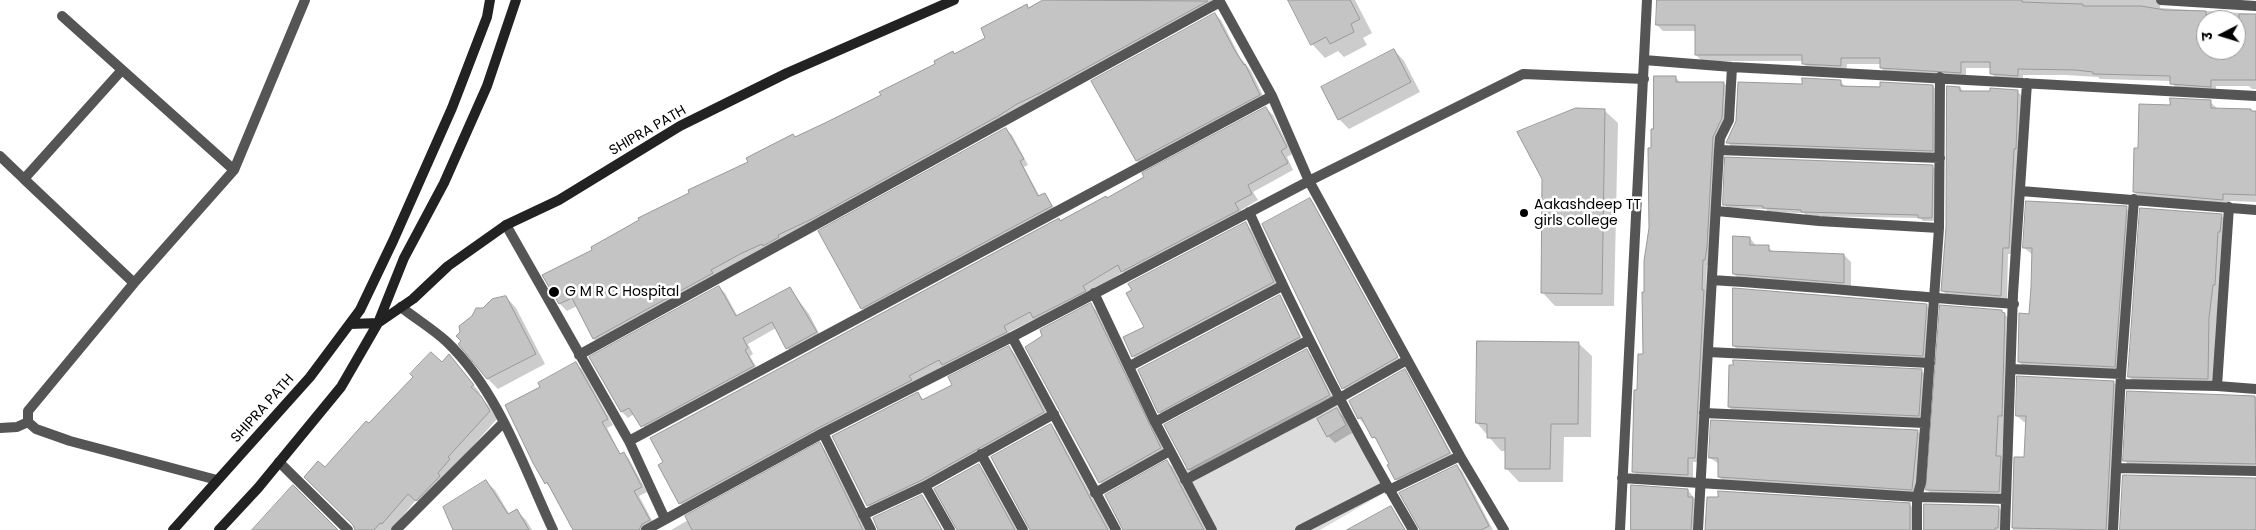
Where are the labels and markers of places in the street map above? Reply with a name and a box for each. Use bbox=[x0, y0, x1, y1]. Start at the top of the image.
place label: Aakashdeep TT girls college bbox=[1534, 197, 1641, 230]
marker: Aakashdeep TT girls college bbox=[1518, 207, 1530, 219]
place label: G M R C Hospital bbox=[565, 284, 679, 300]
marker: G M R C Hospital bbox=[547, 285, 561, 299]

